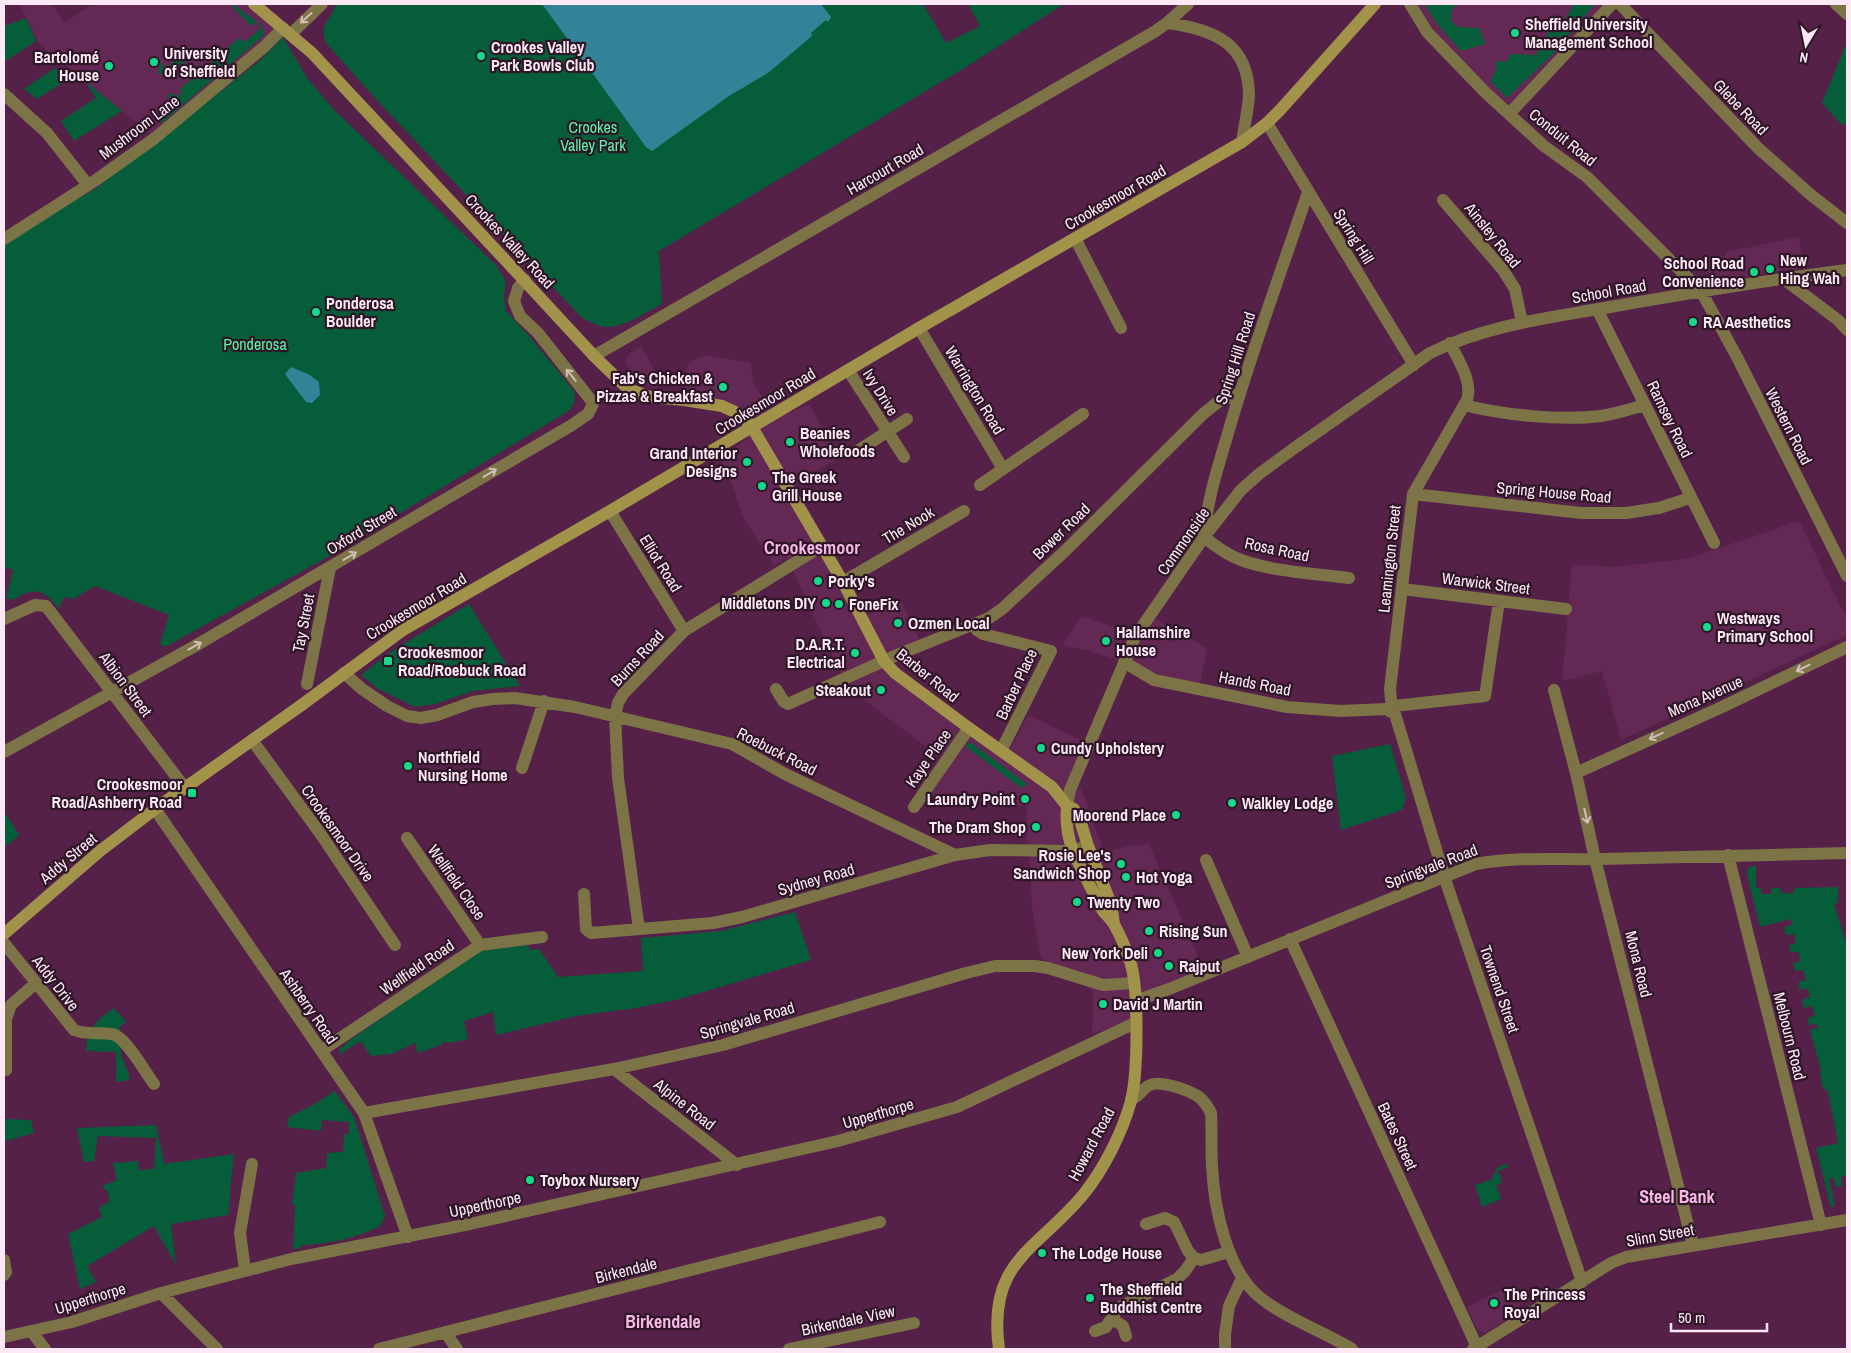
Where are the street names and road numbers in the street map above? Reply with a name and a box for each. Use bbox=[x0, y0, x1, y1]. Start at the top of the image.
street label: Glebe Road bbox=[1709, 74, 1773, 140]
street label: Mushroom Lane bbox=[95, 90, 183, 164]
street label: Conduit Road bbox=[1525, 103, 1601, 171]
street label: Harcourt Road bbox=[843, 138, 927, 200]
street label: Crookesmoor Road bbox=[1060, 159, 1170, 235]
street label: Crookes Valley Road bbox=[460, 189, 560, 293]
street label: Ainsley Road bbox=[1459, 197, 1526, 272]
street label: Spring Hill bbox=[1328, 204, 1380, 268]
street label: School Road bbox=[1570, 274, 1648, 308]
street label: Spring Hill Road bbox=[1210, 309, 1260, 407]
street label: Warrington Road bbox=[940, 342, 1010, 438]
street label: Crookesmoor Road bbox=[711, 362, 819, 440]
street label: Ivy Drive bbox=[858, 364, 904, 420]
street label: Ramsey Road bbox=[1642, 377, 1698, 461]
street label: Western Road bbox=[1760, 384, 1818, 468]
street label: Spring House Road bbox=[1496, 476, 1612, 508]
street label: Bower Road bbox=[1027, 498, 1095, 564]
street label: Oxford Street bbox=[322, 500, 400, 560]
street label: The Nook bbox=[878, 501, 938, 549]
street label: Commonside bbox=[1152, 503, 1214, 579]
street label: Leamington Street bbox=[1372, 504, 1406, 614]
street label: Elliot Road bbox=[635, 530, 687, 596]
street label: Rosa Road bbox=[1243, 531, 1311, 567]
street label: Crookesmoor Road bbox=[362, 567, 470, 645]
street label: Warwick Street bbox=[1441, 567, 1532, 599]
street label: Tay Street bbox=[287, 591, 320, 654]
street label: Burns Road bbox=[605, 625, 669, 691]
street label: Barber Road bbox=[892, 643, 964, 707]
street label: Barber Place bbox=[990, 645, 1042, 723]
street label: Albion Street bbox=[94, 646, 158, 721]
street label: Hands Road bbox=[1217, 665, 1293, 701]
street label: Mona Avenue bbox=[1664, 670, 1746, 722]
street label: Roebuck Road bbox=[733, 721, 821, 781]
street label: Kaye Place bbox=[900, 725, 956, 791]
street label: Crookesmoor Drive bbox=[296, 780, 380, 886]
street label: Addy Street bbox=[34, 827, 102, 889]
street label: Springvale Road bbox=[1381, 838, 1481, 894]
street label: Wellfield Close bbox=[423, 840, 491, 924]
street label: Sydney Road bbox=[775, 858, 857, 900]
street label: Mona Road bbox=[1620, 928, 1658, 1000]
street label: Wellfield Road bbox=[376, 934, 458, 1000]
street label: Townend Street bbox=[1475, 942, 1525, 1036]
street label: Addy Drive bbox=[27, 950, 85, 1015]
street label: Ashberry Road bbox=[274, 963, 343, 1048]
street label: Melbourn Road bbox=[1768, 990, 1812, 1082]
street label: Springvale Road bbox=[697, 996, 797, 1044]
street label: Alpine Road bbox=[649, 1072, 720, 1135]
street label: Upperthorpe bbox=[840, 1092, 916, 1134]
street label: Bates Street bbox=[1373, 1099, 1423, 1174]
street label: Howard Road bbox=[1062, 1103, 1120, 1185]
street label: Upperthorpe bbox=[447, 1186, 523, 1222]
street label: Slinn Street bbox=[1624, 1218, 1696, 1252]
street label: Birkendale bbox=[593, 1252, 659, 1288]
street label: Upperthorpe bbox=[52, 1277, 128, 1319]
street label: Birkendale View bbox=[799, 1299, 897, 1341]

